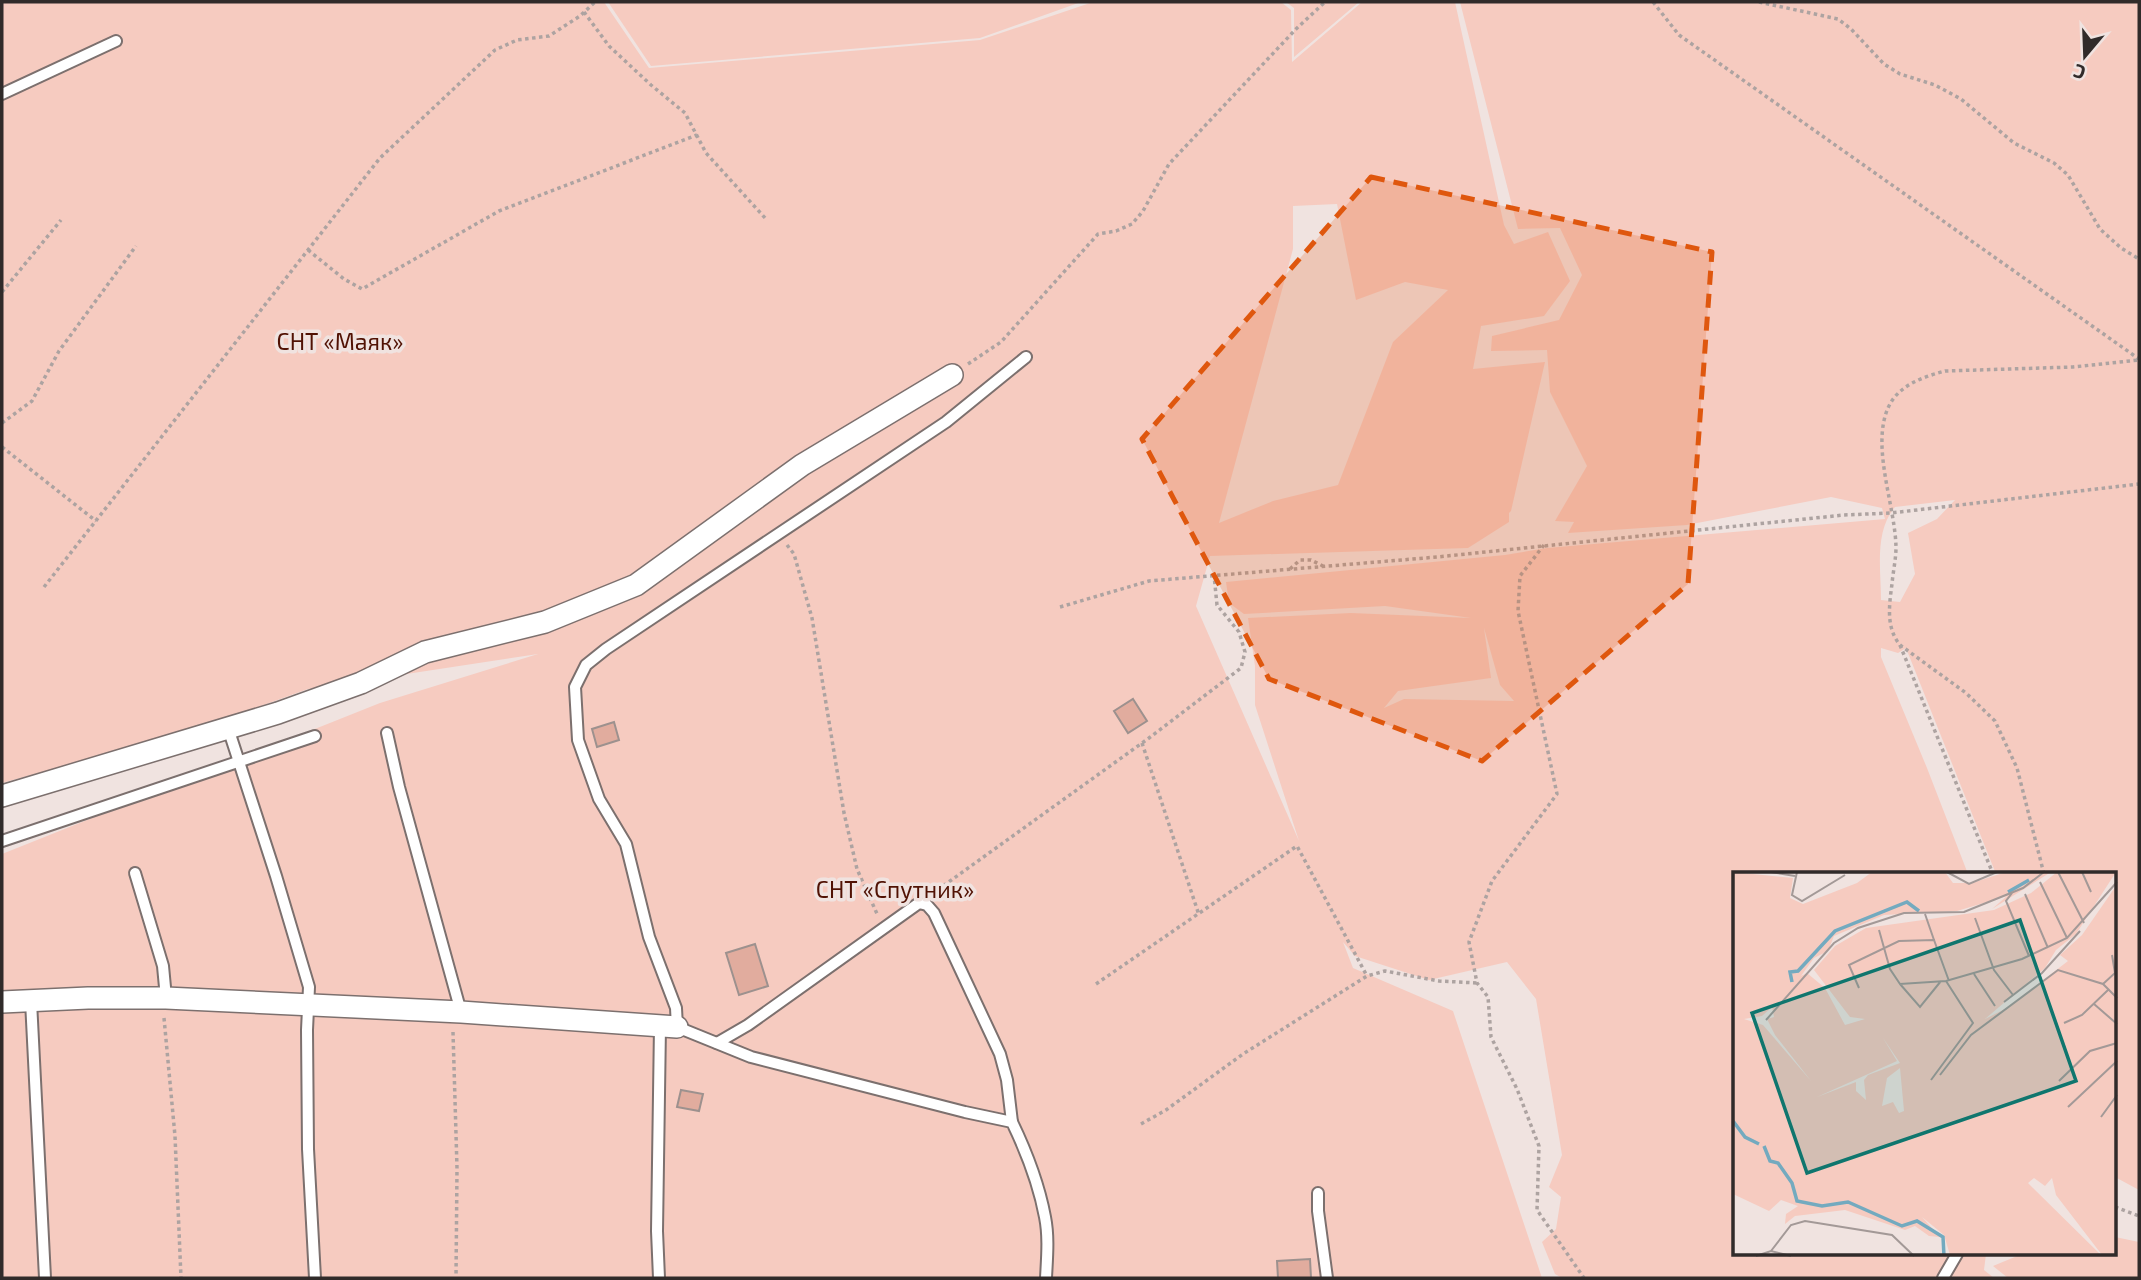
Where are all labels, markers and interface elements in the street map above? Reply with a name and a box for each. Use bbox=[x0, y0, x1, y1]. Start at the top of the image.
north arrow bbox=[2050, 21, 2120, 91]
text: С bbox=[2070, 60, 2088, 85]
park label: СНТ «Маяк» bbox=[277, 327, 403, 355]
inset map bbox=[1733, 872, 2116, 1256]
park label: СНТ «Спутник» bbox=[816, 875, 974, 904]

